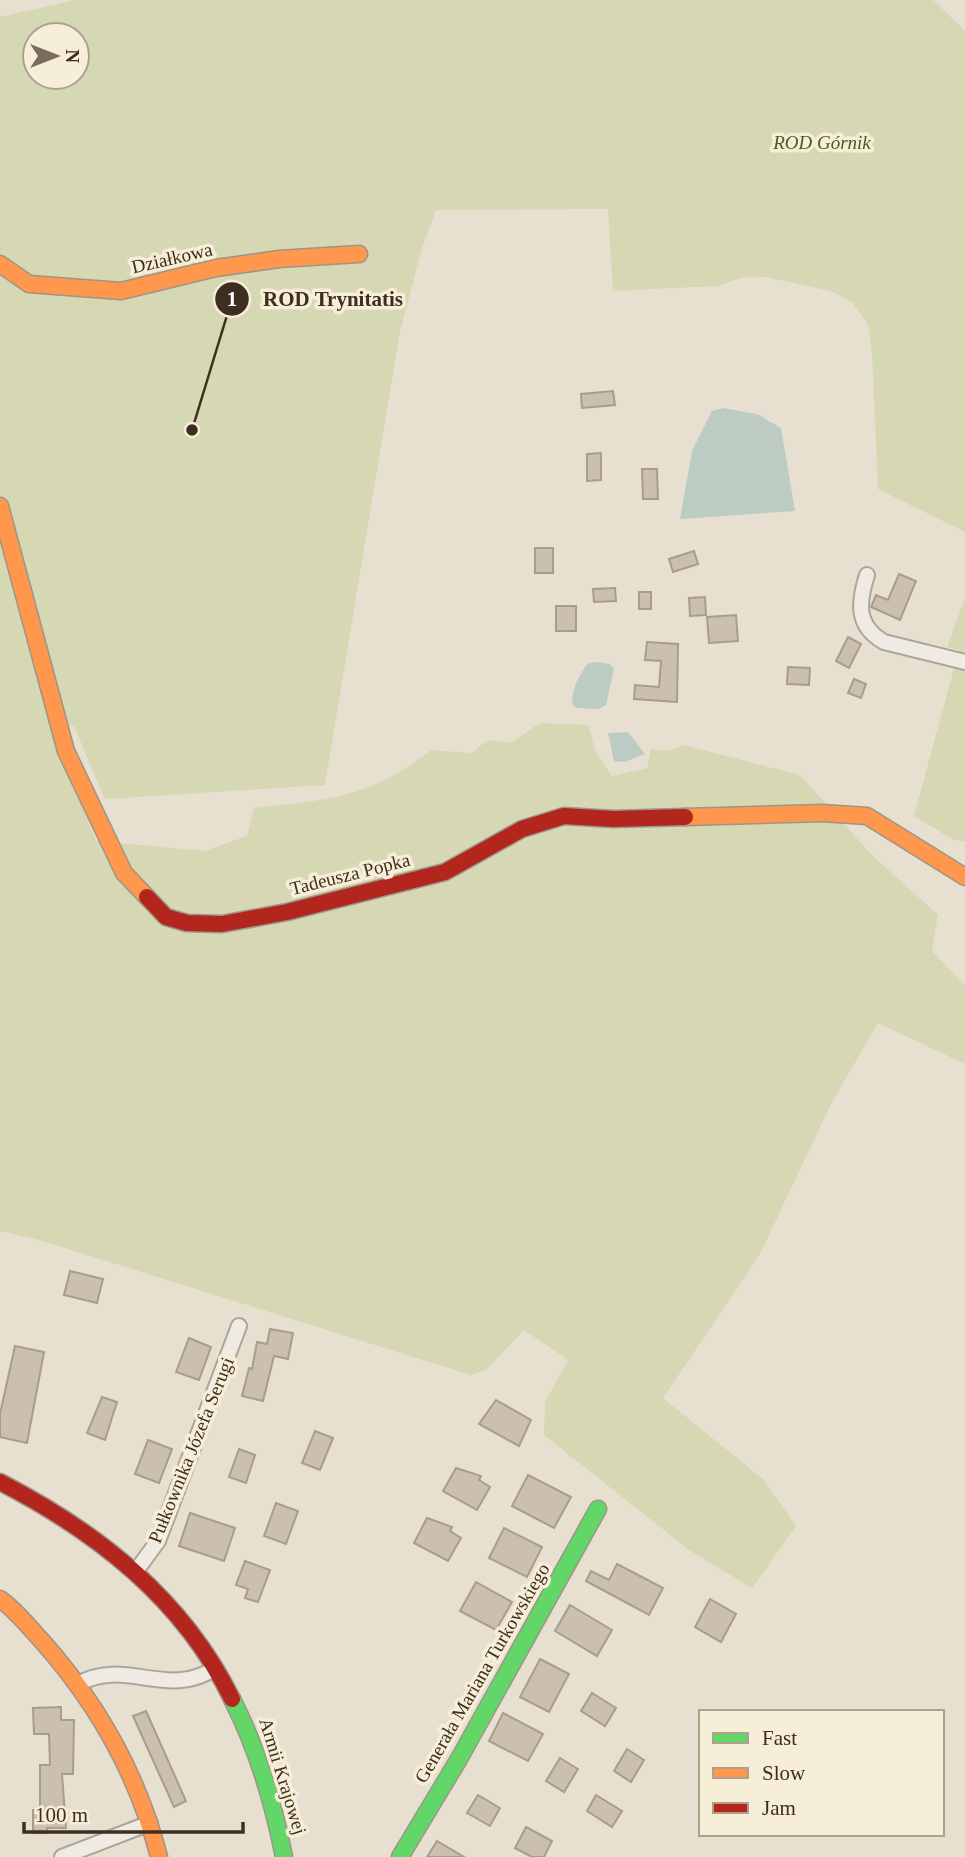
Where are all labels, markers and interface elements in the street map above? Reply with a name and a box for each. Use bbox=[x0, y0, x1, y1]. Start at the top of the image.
north arrow bbox=[21, 21, 91, 91]
text: N bbox=[62, 49, 83, 63]
park label: ROD Górnik bbox=[772, 132, 871, 153]
street label: Działkowa bbox=[130, 238, 215, 277]
callout: ROD Trynitatis bbox=[214, 278, 417, 320]
text: 1 bbox=[227, 287, 237, 311]
text: ROD Trynitatis bbox=[263, 287, 403, 311]
street label: Tadeusza Popka bbox=[288, 849, 413, 899]
street label: Pułkownika Józefa Serugi bbox=[144, 1354, 238, 1546]
street label: Generała Mariana Turkowskiego bbox=[410, 1559, 554, 1787]
legend bbox=[699, 1710, 944, 1836]
street label: Armii Krajowej bbox=[255, 1715, 311, 1837]
text: Fast bbox=[762, 1726, 797, 1750]
text: Slow bbox=[762, 1761, 806, 1785]
scale bar bbox=[24, 1790, 243, 1834]
text: Jam bbox=[762, 1796, 796, 1820]
text: 100 m bbox=[35, 1803, 88, 1827]

